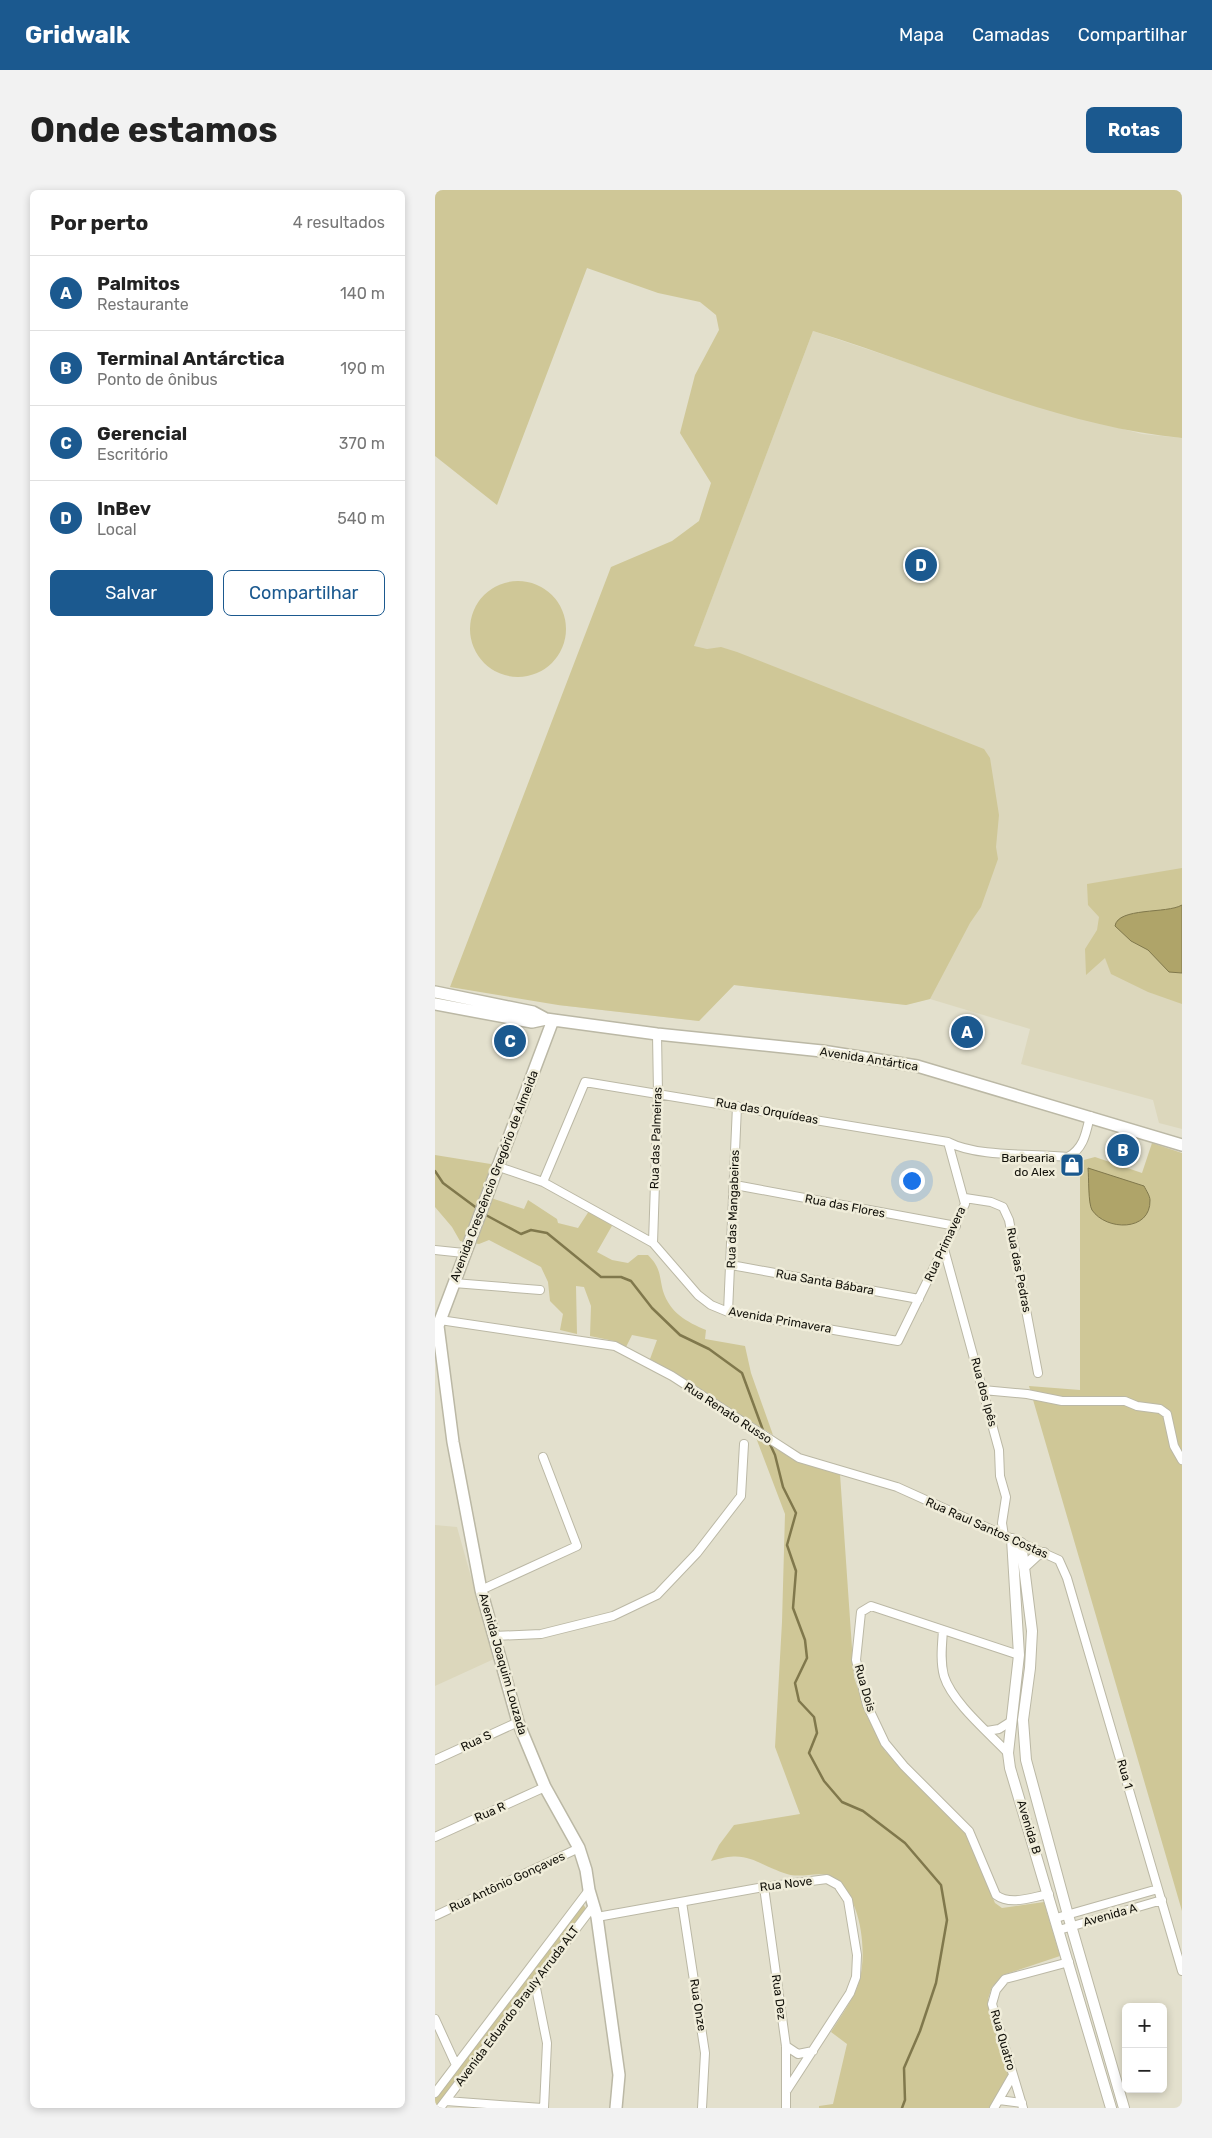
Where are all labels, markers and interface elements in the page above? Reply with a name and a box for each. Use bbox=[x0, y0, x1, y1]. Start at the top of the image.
text: Gridwalk bbox=[25, 21, 130, 49]
text: Mapa bbox=[899, 24, 944, 46]
text: Camadas bbox=[972, 24, 1050, 46]
text: Compartilhar bbox=[1078, 24, 1187, 46]
button: Rotas bbox=[1086, 107, 1182, 153]
text: Onde estamos bbox=[30, 109, 278, 151]
text: Por perto bbox=[50, 210, 148, 235]
text: 4 resultados bbox=[293, 213, 385, 232]
text: Palmitos bbox=[97, 272, 180, 295]
text: A bbox=[60, 284, 72, 303]
text: 140 m bbox=[340, 284, 385, 303]
text: Restaurante bbox=[97, 295, 189, 314]
text: Terminal Antárctica bbox=[97, 347, 285, 370]
text: B bbox=[60, 359, 72, 378]
text: 190 m bbox=[340, 359, 385, 378]
text: Ponto de ônibus bbox=[97, 370, 218, 389]
text: Gerencial bbox=[97, 422, 187, 445]
text: C bbox=[60, 434, 72, 453]
text: 370 m bbox=[339, 434, 385, 453]
text: Escritório bbox=[97, 445, 168, 464]
text: InBev bbox=[97, 497, 151, 520]
text: D bbox=[60, 509, 72, 528]
text: 540 m bbox=[337, 509, 385, 528]
text: Local bbox=[97, 520, 137, 539]
pin: D bbox=[905, 546, 937, 584]
button: Salvar bbox=[50, 570, 213, 616]
button: Compartilhar bbox=[223, 570, 385, 616]
pin: A bbox=[951, 1013, 983, 1051]
pin: C bbox=[494, 1022, 526, 1060]
street label: Avenida Antártica bbox=[819, 1044, 919, 1074]
street label: Avenida Crescêncio Gregório de Almeida bbox=[447, 1068, 541, 1284]
street label: Rua das Palmeiras bbox=[647, 1087, 665, 1189]
street label: Rua das Orquídeas bbox=[715, 1095, 819, 1127]
pin: B bbox=[1107, 1131, 1139, 1169]
street label: Rua das Mangabeiras bbox=[724, 1149, 742, 1269]
place label: Barbearia do Alex bbox=[1001, 1151, 1056, 1179]
shop icon: Barbearia do Alex bbox=[1059, 1152, 1085, 1178]
your location bbox=[899, 1168, 925, 1194]
street label: Rua das Flores bbox=[804, 1191, 886, 1221]
street label: Rua Primavera bbox=[921, 1204, 969, 1284]
street label: Rua das Pedras bbox=[1004, 1226, 1034, 1314]
street label: Rua Santa Bábara bbox=[775, 1266, 875, 1298]
street label: Avenida Primavera bbox=[727, 1304, 833, 1336]
street label: Rua dos Ipês bbox=[968, 1356, 1000, 1428]
street label: Rua Renato Russo bbox=[682, 1379, 775, 1447]
street label: Rua Raul Santos Costas bbox=[924, 1495, 1050, 1561]
street label: Avenida Joaquim Louzada bbox=[476, 1591, 530, 1737]
street label: Rua Dois bbox=[852, 1663, 878, 1713]
street label: Rua S bbox=[458, 1728, 494, 1754]
street label: Rua 1 bbox=[1114, 1758, 1136, 1790]
street label: Avenida B bbox=[1014, 1798, 1044, 1856]
street label: Rua R bbox=[472, 1799, 508, 1825]
street label: Rua Antônio Gonçaves bbox=[447, 1849, 567, 1915]
street label: Rua Nove bbox=[759, 1874, 813, 1894]
street label: Avenida A bbox=[1081, 1901, 1139, 1929]
street label: Avenida Eduardo Brauly Arruda ALT bbox=[452, 1923, 582, 2089]
street label: Rua Dez bbox=[769, 1973, 789, 2021]
street label: Rua Onze bbox=[687, 1978, 709, 2032]
map controls bbox=[1122, 2003, 1167, 2093]
button: + bbox=[1122, 2003, 1167, 2048]
street label: Rua Quatro bbox=[988, 2008, 1018, 2072]
button: − bbox=[1122, 2048, 1167, 2093]

